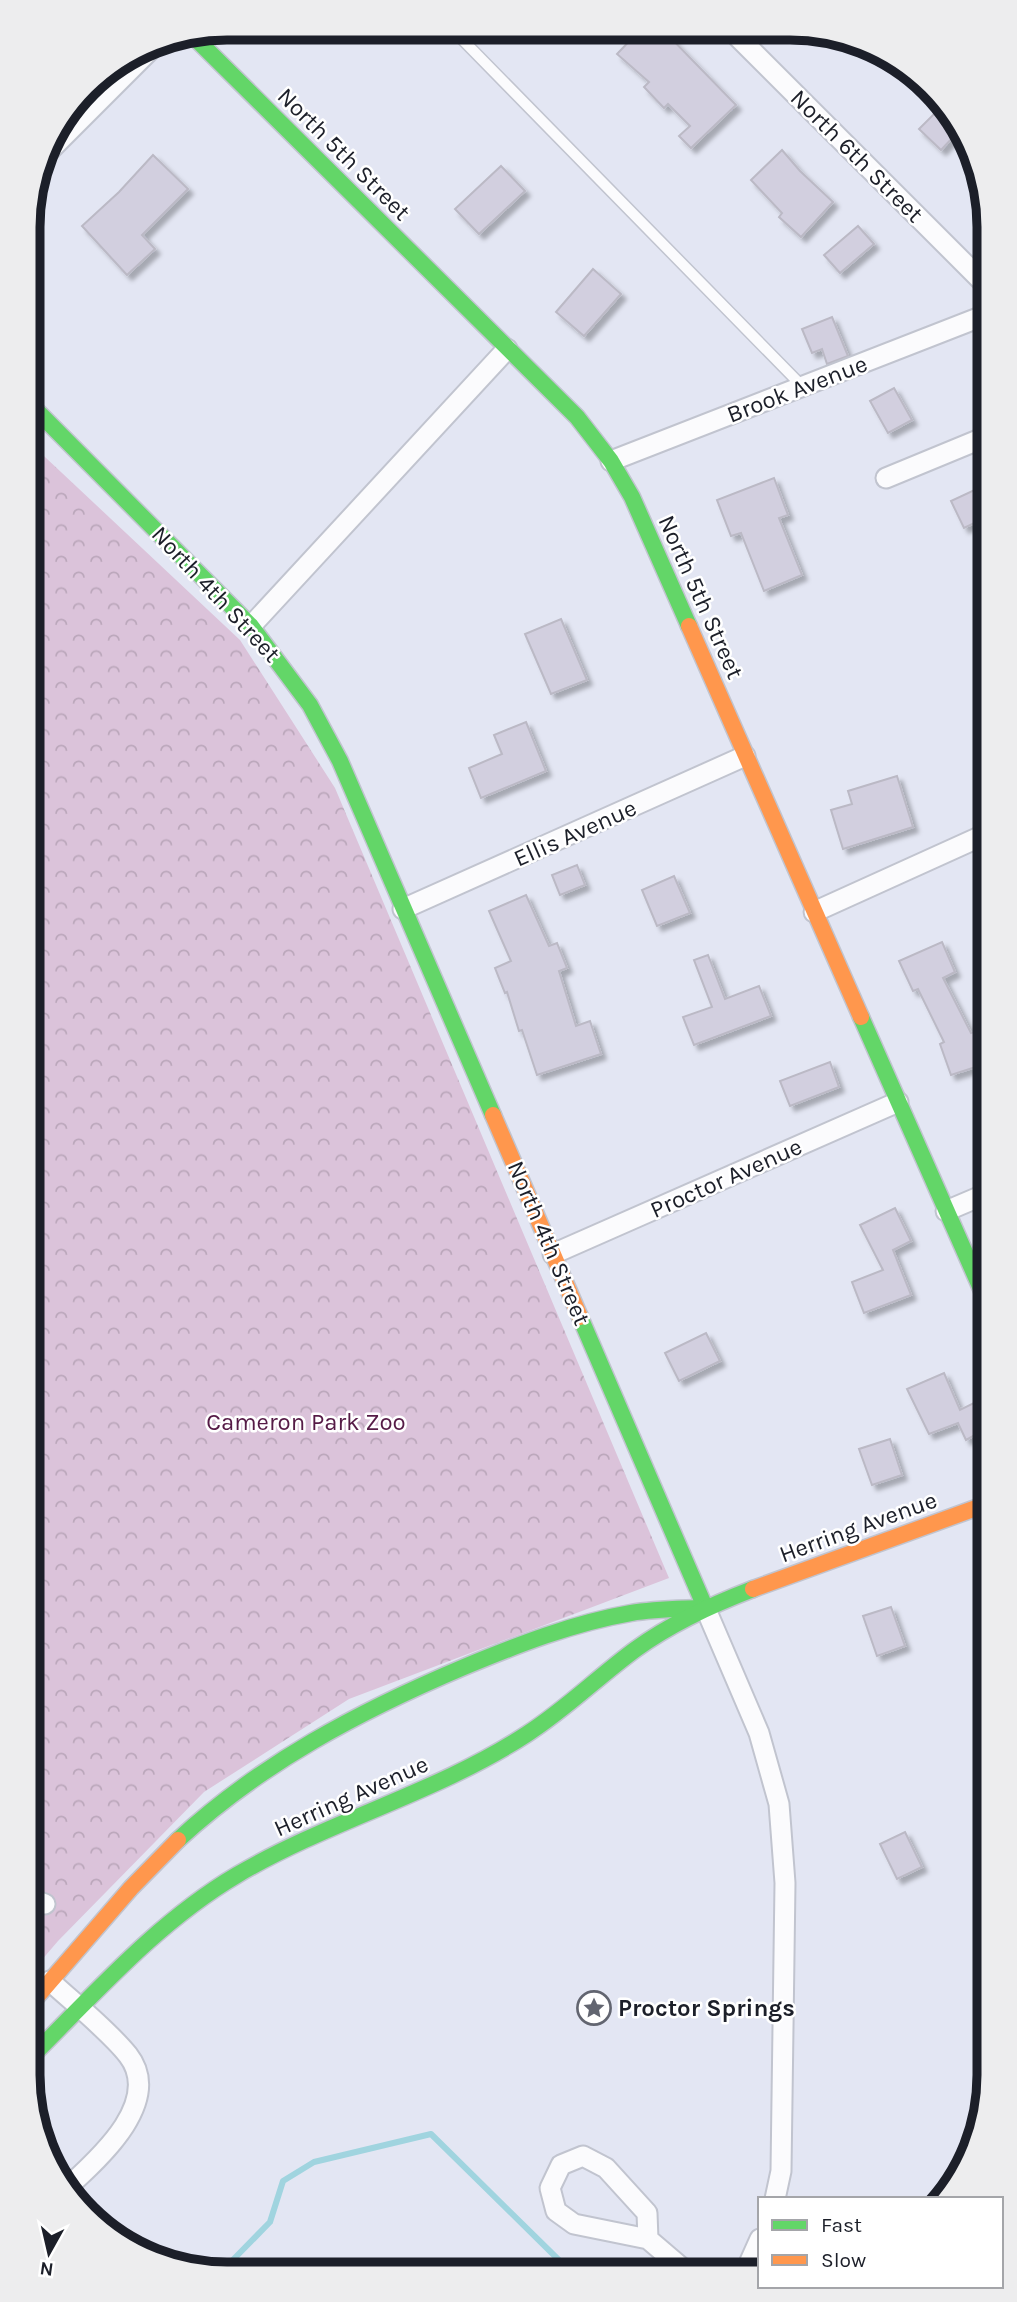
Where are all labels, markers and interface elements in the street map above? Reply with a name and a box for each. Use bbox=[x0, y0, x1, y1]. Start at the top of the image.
street label: North 5th Street bbox=[272, 82, 416, 226]
street label: North 6th Street bbox=[785, 84, 929, 228]
street label: Brook Avenue bbox=[723, 349, 871, 429]
street label: North 5th Street bbox=[652, 511, 750, 683]
street label: North 4th Street bbox=[146, 520, 286, 668]
street label: Ellis Avenue bbox=[509, 793, 641, 873]
street label: Proctor Avenue bbox=[646, 1132, 806, 1224]
street label: North 4th Street bbox=[502, 1157, 596, 1329]
park label: Cameron Park Zoo bbox=[206, 1408, 406, 1436]
street label: Herring Avenue bbox=[775, 1486, 941, 1568]
street label: Herring Avenue bbox=[270, 1750, 432, 1842]
place icon: Proctor Springs bbox=[575, 1989, 613, 2027]
place label: Proctor Springs bbox=[618, 1994, 795, 2022]
legend bbox=[758, 2197, 1003, 2288]
text: Fast bbox=[821, 2213, 862, 2237]
north arrow bbox=[14, 2218, 84, 2288]
text: Slow bbox=[821, 2248, 866, 2272]
text: N bbox=[38, 2257, 55, 2281]

